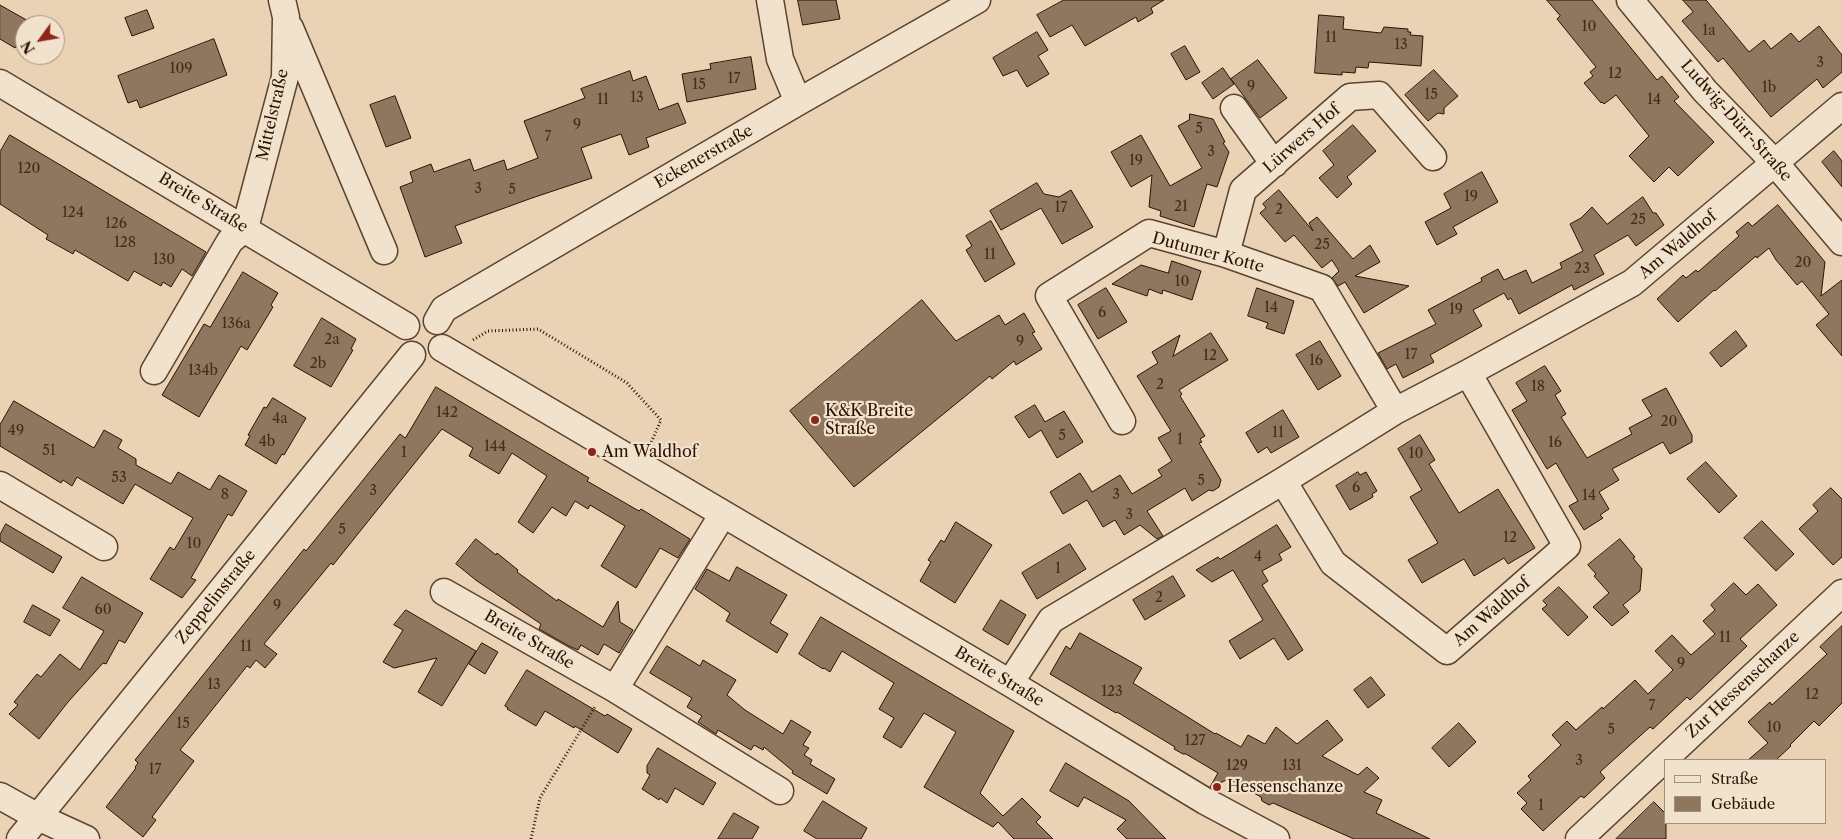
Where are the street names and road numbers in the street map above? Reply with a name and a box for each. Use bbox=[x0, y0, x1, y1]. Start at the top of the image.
street label: Ludwig-Dürr-Straße bbox=[1676, 56, 1796, 186]
street label: Mittelstraße bbox=[253, 67, 293, 163]
street label: Lürwers Hof bbox=[1260, 100, 1344, 178]
street label: Eckenerstraße bbox=[651, 121, 757, 193]
street label: Breite Straße bbox=[155, 169, 251, 237]
street label: Am Waldhof bbox=[1635, 207, 1721, 283]
street label: Dutumer Kotte bbox=[1150, 229, 1266, 277]
street label: Zeppelinstraße bbox=[172, 546, 260, 648]
street label: Am Waldhof bbox=[1450, 573, 1534, 651]
street label: Breite Straße bbox=[481, 606, 577, 674]
street label: Zur Hessenschanze bbox=[1682, 628, 1804, 742]
street label: Breite Straße bbox=[951, 643, 1047, 711]

